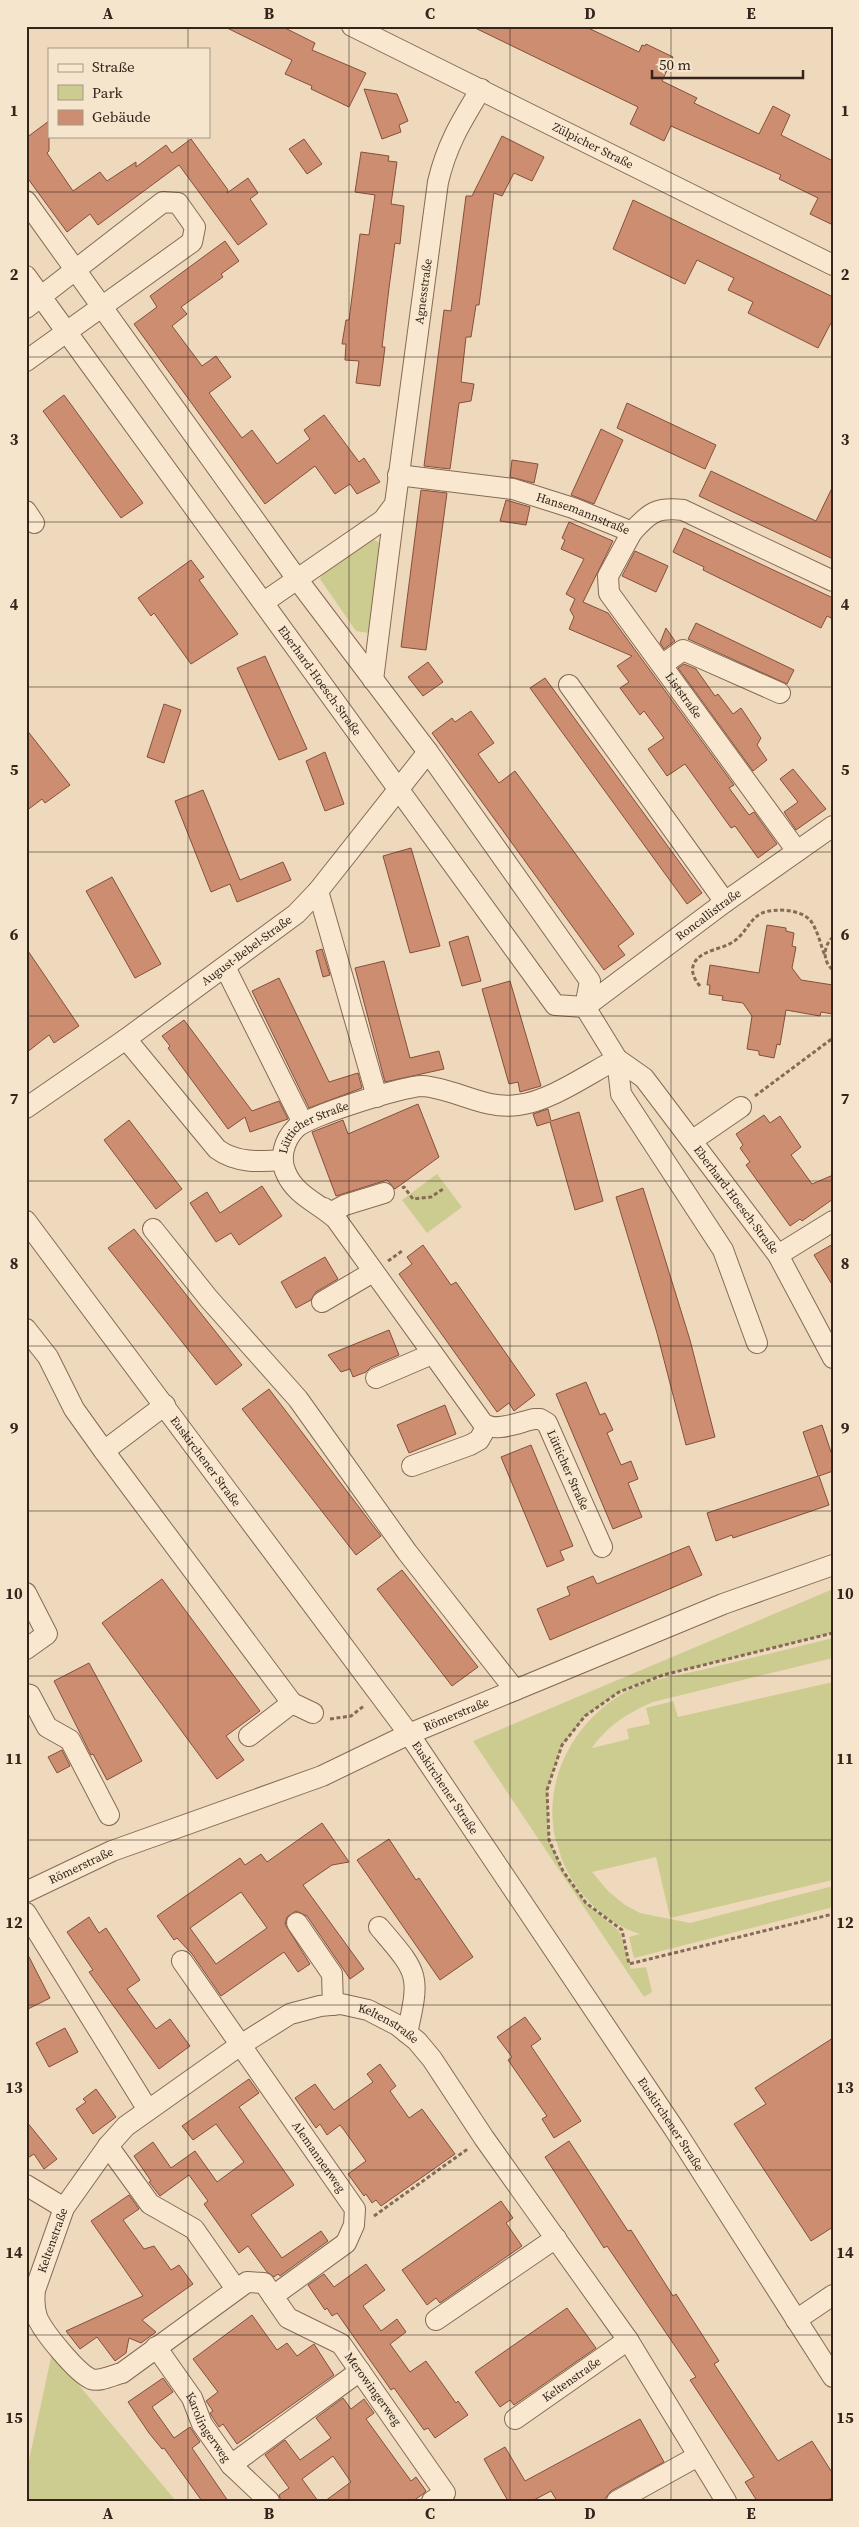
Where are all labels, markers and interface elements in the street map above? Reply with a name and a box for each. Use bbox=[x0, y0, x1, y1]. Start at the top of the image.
text: A bbox=[103, 2, 114, 24]
text: B bbox=[264, 2, 275, 24]
text: C bbox=[425, 2, 435, 24]
text: D bbox=[584, 2, 596, 24]
text: E bbox=[746, 2, 756, 24]
legend bbox=[48, 48, 210, 138]
scale bar bbox=[652, 48, 803, 80]
text: 50 m bbox=[659, 54, 691, 75]
text: Straße bbox=[92, 56, 135, 77]
text: Park bbox=[92, 82, 124, 103]
text: 1 bbox=[10, 99, 18, 121]
text: 1 bbox=[841, 99, 849, 121]
text: Gebäude bbox=[92, 106, 151, 127]
street label: Zülpicher Straße bbox=[550, 119, 636, 173]
street label: Agnesstraße bbox=[411, 258, 436, 325]
text: 2 bbox=[10, 263, 19, 285]
text: 2 bbox=[841, 263, 850, 285]
text: 3 bbox=[10, 428, 19, 450]
text: 3 bbox=[841, 428, 850, 450]
street label: Hansemannstraße bbox=[534, 489, 632, 538]
text: 4 bbox=[10, 593, 19, 615]
text: 4 bbox=[841, 593, 850, 615]
street label: Eberhard-Hoesch-Straße bbox=[274, 622, 365, 739]
street label: Liststraße bbox=[662, 669, 706, 722]
text: 5 bbox=[10, 758, 19, 780]
text: 5 bbox=[841, 758, 850, 780]
street label: Roncallistraße bbox=[672, 885, 744, 944]
street label: August-Bebel-Straße bbox=[198, 912, 295, 989]
text: 6 bbox=[10, 923, 19, 945]
text: 6 bbox=[841, 923, 850, 945]
text: 7 bbox=[10, 1087, 19, 1109]
text: 7 bbox=[841, 1087, 850, 1109]
street label: Lütticher Straße bbox=[275, 1098, 351, 1155]
street label: Eberhard-Hoesch-Straße bbox=[690, 1142, 783, 1257]
text: 8 bbox=[10, 1252, 18, 1274]
text: 8 bbox=[841, 1252, 849, 1274]
street label: Euskirchener Straße bbox=[166, 1413, 244, 1510]
text: 9 bbox=[10, 1417, 19, 1439]
text: 9 bbox=[841, 1417, 850, 1439]
street label: Lütticher Straße bbox=[543, 1427, 593, 1513]
text: 10 bbox=[5, 1582, 23, 1604]
text: 10 bbox=[836, 1582, 854, 1604]
street label: Römerstraße bbox=[421, 1694, 491, 1735]
street label: Euskirchener Straße bbox=[408, 1738, 482, 1837]
text: 11 bbox=[5, 1747, 23, 1769]
text: 11 bbox=[836, 1747, 854, 1769]
street label: Römerstraße bbox=[46, 1844, 116, 1888]
text: 12 bbox=[5, 1911, 23, 1933]
text: 12 bbox=[836, 1911, 854, 1933]
street label: Keltenstraße bbox=[357, 2000, 422, 2047]
street label: Euskirchener Straße bbox=[634, 2074, 707, 2174]
text: 13 bbox=[5, 2076, 23, 2098]
text: 13 bbox=[836, 2076, 854, 2098]
street label: Alemannenweg bbox=[288, 2118, 349, 2196]
street label: Keltenstraße bbox=[34, 2206, 71, 2275]
text: 14 bbox=[5, 2241, 23, 2263]
text: 14 bbox=[836, 2241, 854, 2263]
street label: Merowingerweg bbox=[341, 2349, 405, 2429]
street label: Keltenstraße bbox=[539, 2353, 604, 2406]
street label: Karolingerweg bbox=[182, 2389, 235, 2465]
text: 15 bbox=[5, 2406, 23, 2428]
text: 15 bbox=[836, 2406, 854, 2428]
text: A bbox=[103, 2502, 114, 2524]
text: B bbox=[264, 2502, 275, 2524]
text: C bbox=[425, 2502, 435, 2524]
text: D bbox=[584, 2502, 596, 2524]
text: E bbox=[746, 2502, 756, 2524]

